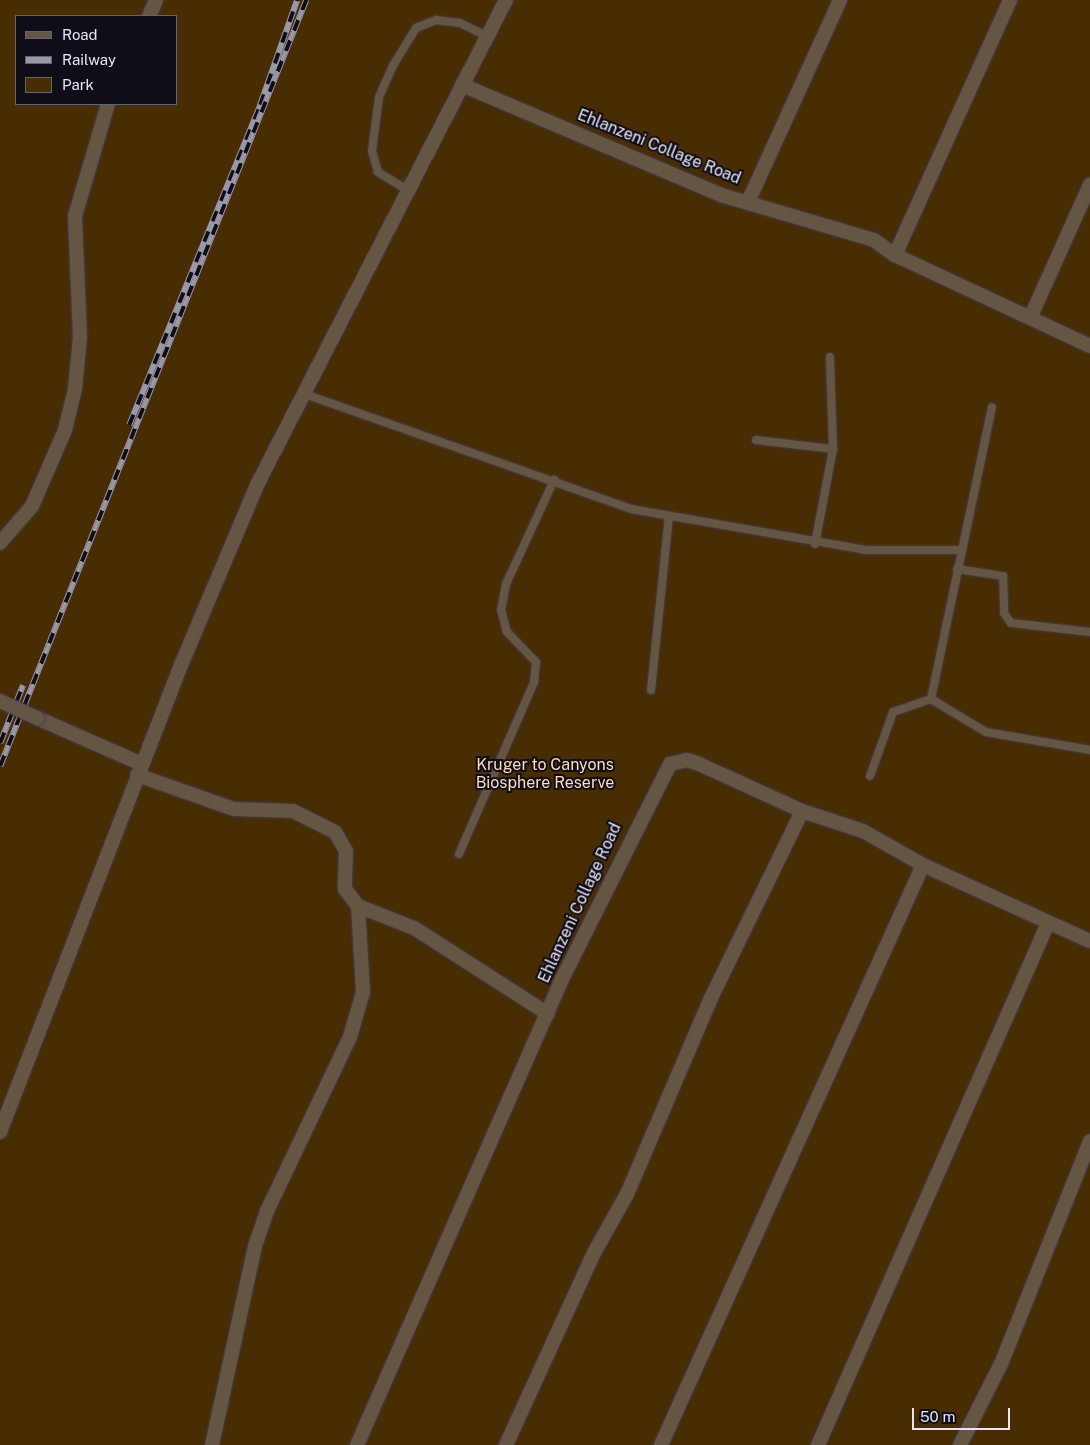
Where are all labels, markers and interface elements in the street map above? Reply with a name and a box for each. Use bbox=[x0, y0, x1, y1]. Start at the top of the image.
legend bbox=[15, 15, 178, 105]
text: Road bbox=[62, 26, 98, 43]
text: Railway bbox=[62, 51, 116, 68]
text: Park bbox=[62, 76, 94, 93]
street label: Ehlanzeni Collage Road bbox=[575, 105, 743, 189]
park label: Kruger to Canyons Biosphere Reserve bbox=[476, 755, 614, 793]
street label: Ehlanzeni Collage Road bbox=[534, 820, 626, 986]
scale bar bbox=[915, 1398, 1012, 1430]
text: 50 m bbox=[920, 1408, 955, 1425]

